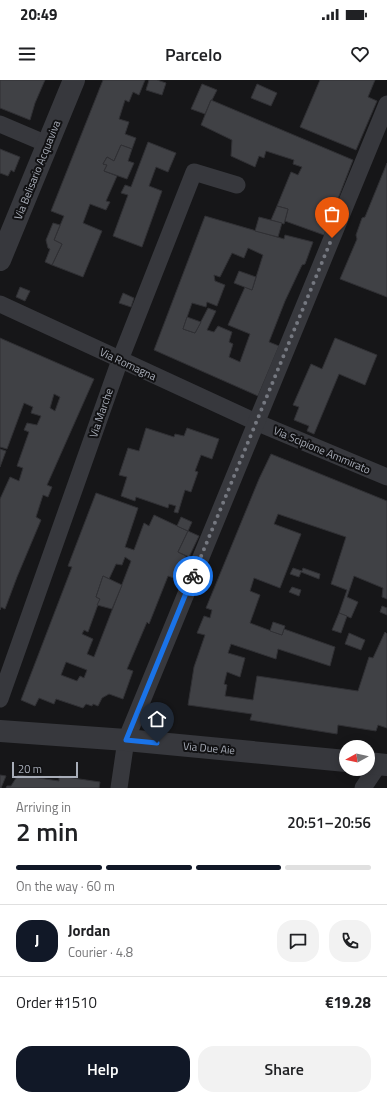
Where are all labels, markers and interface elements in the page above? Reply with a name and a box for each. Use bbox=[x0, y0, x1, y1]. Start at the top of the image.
text: 20:49 bbox=[20, 3, 57, 26]
text: Parcelo bbox=[165, 41, 222, 68]
icon: menu bbox=[16, 43, 38, 65]
icon: heart bbox=[349, 43, 371, 65]
street label: Via Belisario Acquaviva bbox=[10, 117, 64, 222]
pin bbox=[315, 197, 349, 238]
icon: bag bbox=[321, 203, 343, 225]
street label: Via Romagna bbox=[97, 344, 159, 384]
street label: Via Marche bbox=[85, 386, 117, 440]
street label: Via Scipione Ammirato bbox=[271, 422, 373, 478]
courier bbox=[173, 556, 213, 596]
icon: bike bbox=[182, 565, 204, 587]
pin bbox=[140, 702, 174, 743]
icon: home bbox=[146, 708, 168, 730]
street label: Via Due Aie bbox=[182, 738, 236, 758]
north arrow bbox=[339, 740, 375, 776]
map controls bbox=[339, 740, 375, 776]
scale bar bbox=[12, 760, 78, 779]
text: 20 m bbox=[18, 761, 42, 777]
text: Arriving in bbox=[16, 797, 71, 817]
text: 20:51–20:56 bbox=[287, 811, 371, 834]
text: 2 min bbox=[16, 812, 79, 851]
text: On the way · 60 m bbox=[16, 876, 115, 896]
text: Jordan bbox=[68, 919, 110, 942]
button: chat bbox=[277, 920, 319, 962]
button: phone bbox=[329, 920, 371, 962]
text: J bbox=[35, 929, 39, 952]
text: Courier · 4.8 bbox=[68, 942, 133, 962]
text: Order #1510 bbox=[16, 991, 97, 1014]
text: €19.28 bbox=[325, 991, 371, 1014]
button: Help bbox=[16, 1046, 190, 1092]
button: Share bbox=[198, 1046, 371, 1092]

